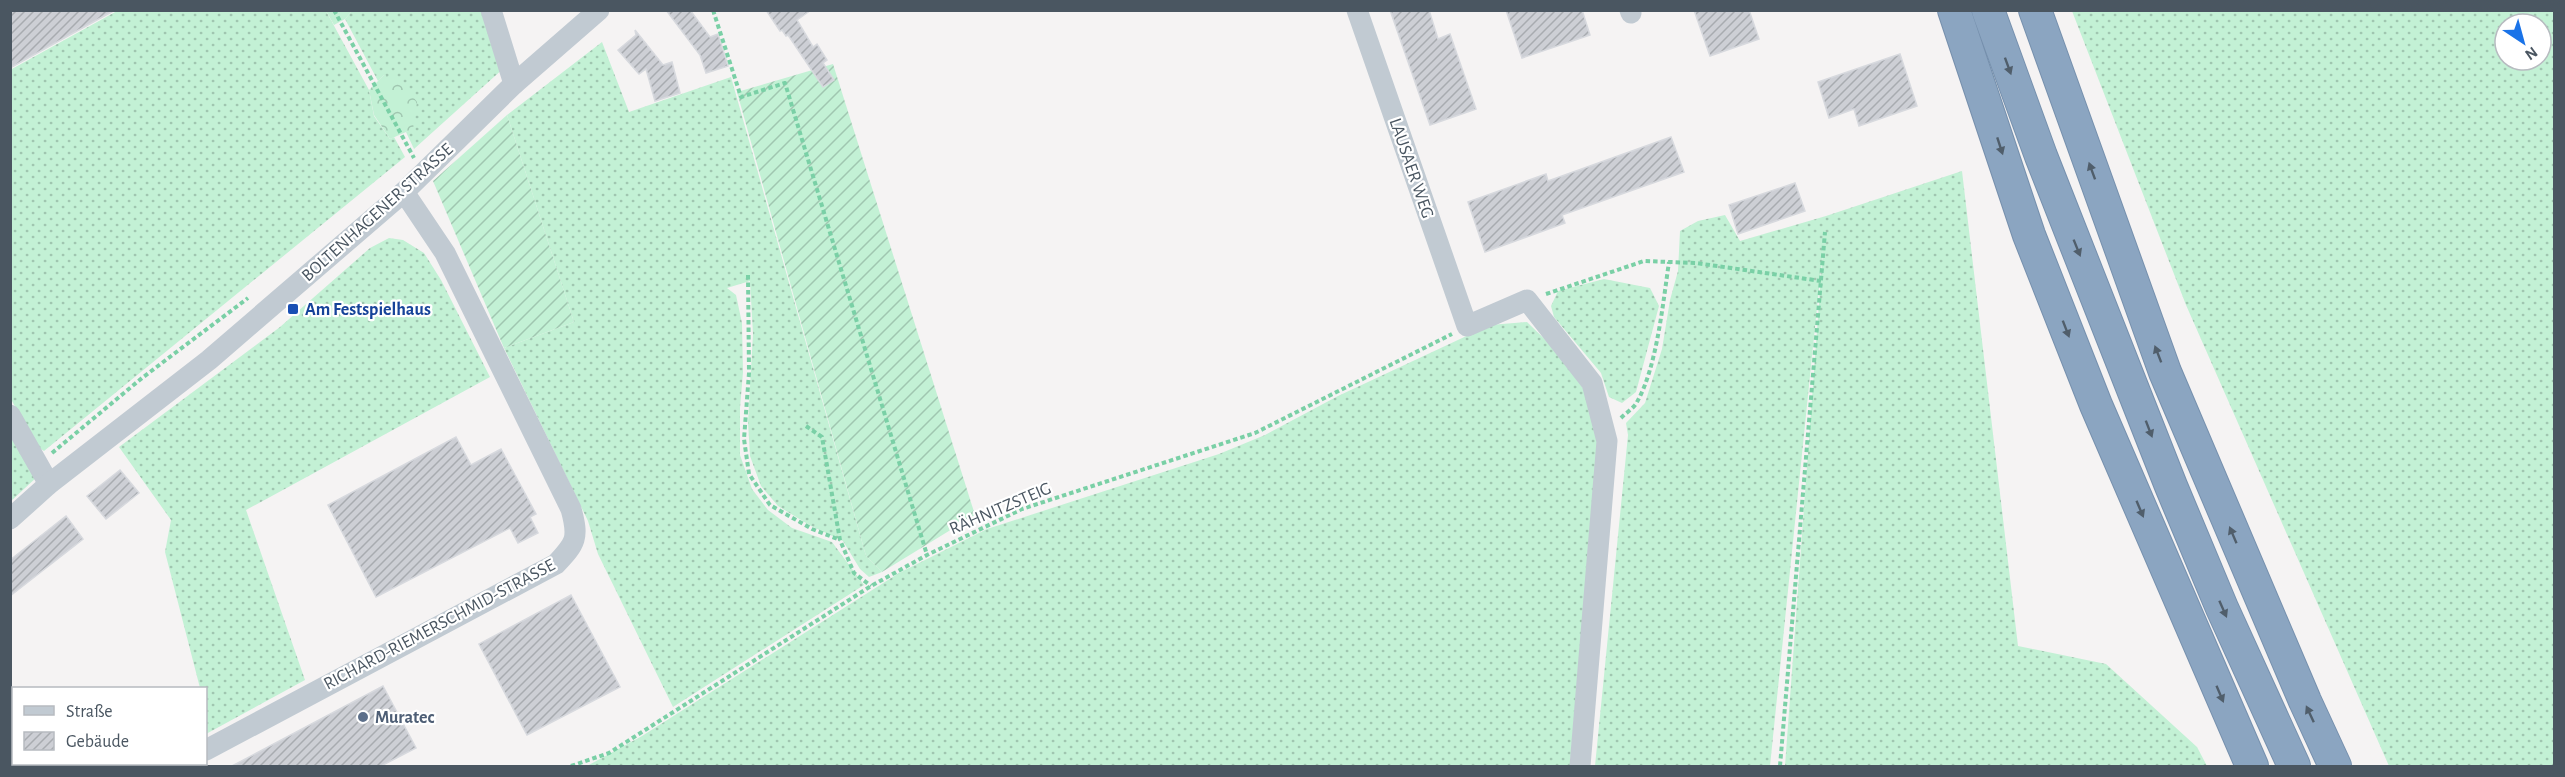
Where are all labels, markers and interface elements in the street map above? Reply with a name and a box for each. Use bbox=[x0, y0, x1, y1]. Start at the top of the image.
north arrow bbox=[2493, 12, 2553, 72]
text: N bbox=[2522, 44, 2540, 63]
one-way arrow bbox=[2003, 57, 2013, 75]
street label: LAUSAER WEG bbox=[1386, 116, 1437, 221]
one-way arrow bbox=[1995, 137, 2005, 155]
street label: BOLTENHAGENER STRASSE bbox=[299, 140, 457, 285]
one-way arrow bbox=[2086, 162, 2096, 180]
one-way arrow bbox=[2072, 239, 2082, 257]
place label: Am Festspielhaus bbox=[305, 301, 431, 319]
marker: Am Festspielhaus bbox=[286, 302, 300, 316]
one-way arrow bbox=[2062, 320, 2071, 338]
one-way arrow bbox=[2153, 345, 2163, 363]
one-way arrow bbox=[2144, 420, 2154, 438]
street label: RÄHNITZSTEIG bbox=[946, 478, 1054, 538]
one-way arrow bbox=[2135, 501, 2145, 519]
one-way arrow bbox=[2228, 525, 2238, 543]
street label: RICHARD-RIEMERSCHMID-STRASSE bbox=[321, 556, 558, 694]
one-way arrow bbox=[2218, 601, 2228, 619]
one-way arrow bbox=[2215, 686, 2225, 704]
legend bbox=[12, 687, 207, 765]
text: Straße bbox=[66, 703, 112, 721]
one-way arrow bbox=[2306, 705, 2315, 722]
place label: Muratec bbox=[375, 709, 435, 727]
marker: Muratec bbox=[356, 710, 370, 724]
text: Gebäude bbox=[66, 733, 129, 751]

